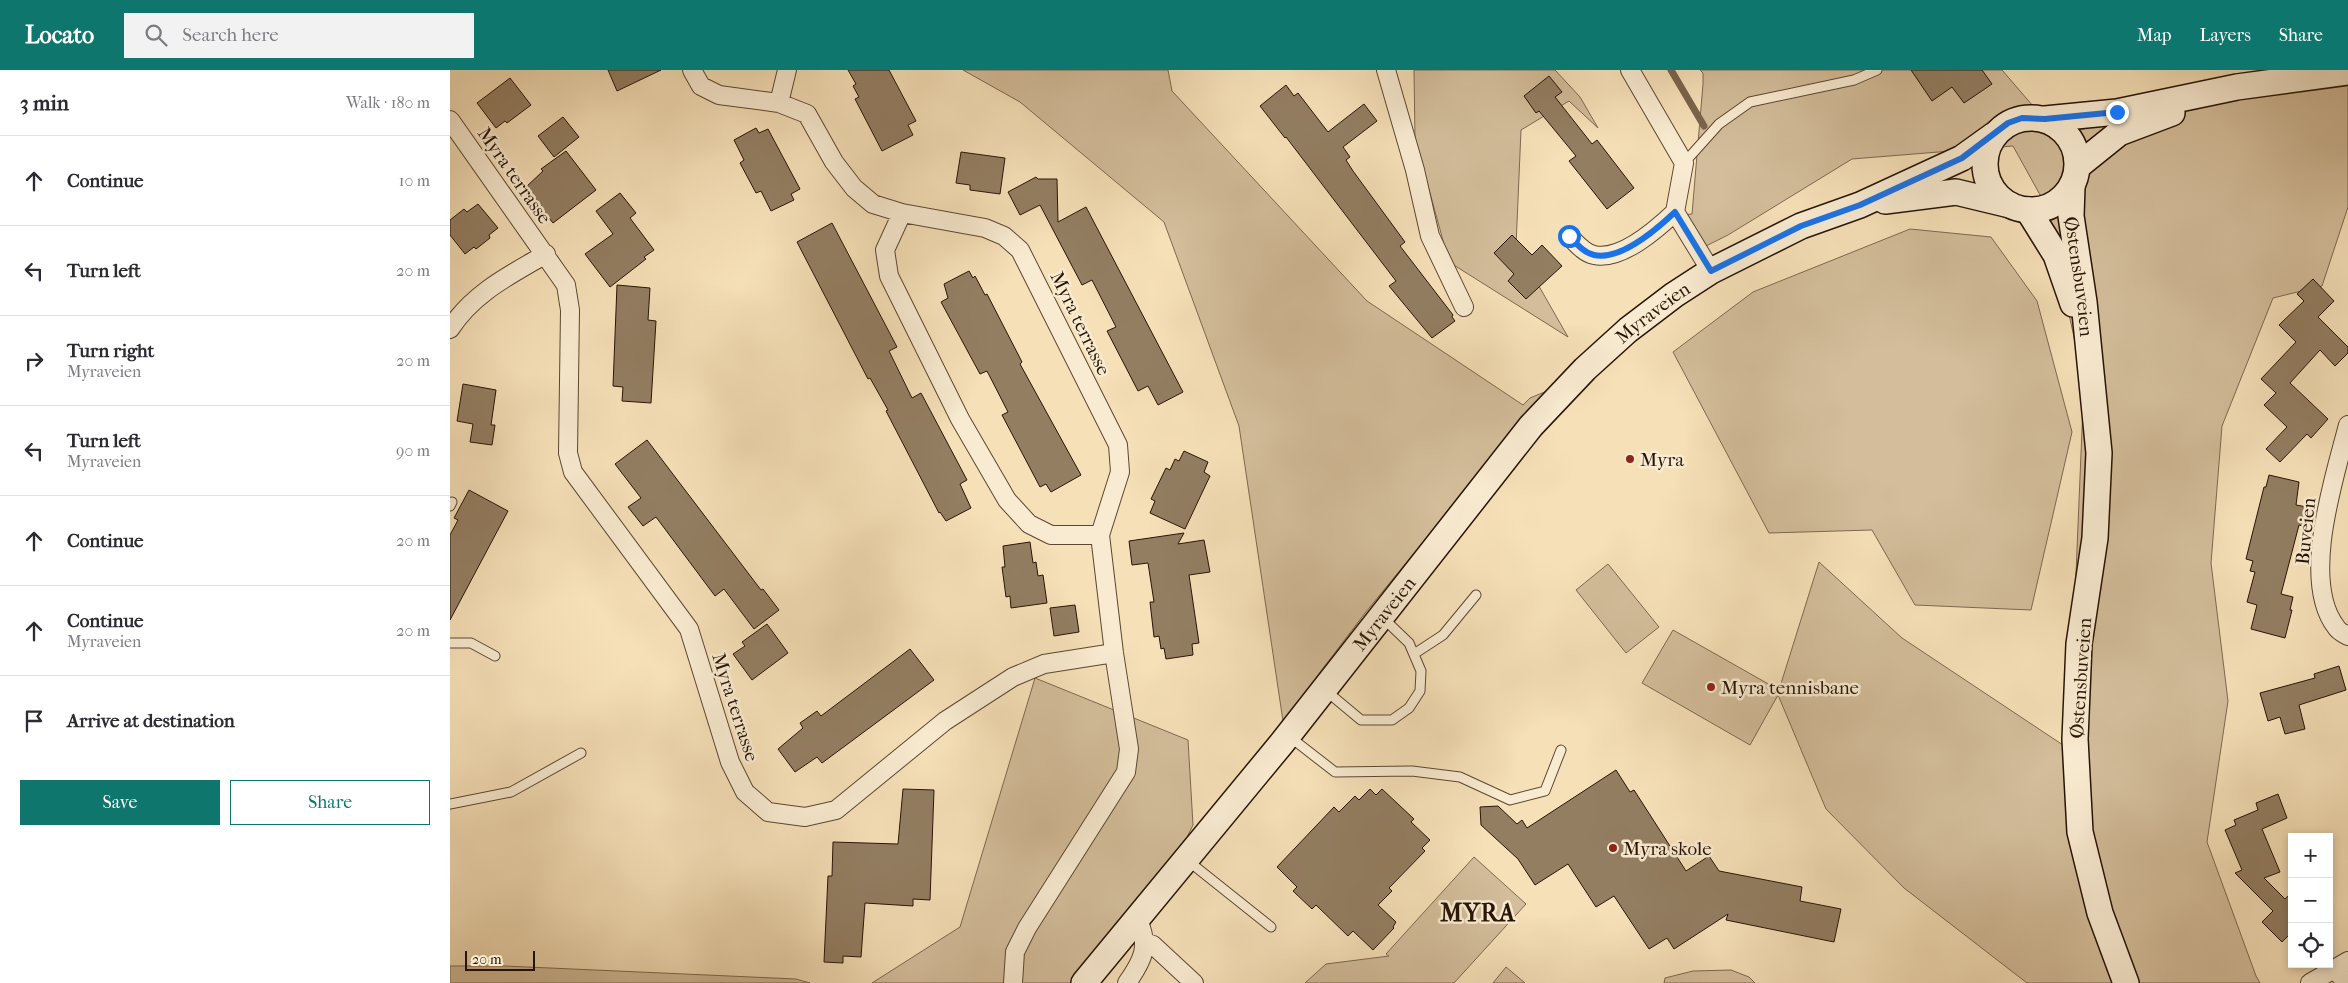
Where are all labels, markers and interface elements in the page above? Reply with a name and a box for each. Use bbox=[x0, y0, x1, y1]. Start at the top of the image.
search box bbox=[124, 13, 474, 58]
text: Locato bbox=[25, 21, 94, 49]
icon: search bbox=[142, 21, 170, 49]
text: Search here bbox=[182, 24, 279, 46]
text: Map bbox=[2137, 25, 2171, 46]
text: Layers bbox=[2199, 25, 2251, 46]
text: Share bbox=[2279, 25, 2323, 46]
text: 3 min bbox=[20, 91, 69, 115]
text: Walk · 180 m bbox=[346, 93, 430, 112]
route end bbox=[2106, 101, 2129, 124]
street label: Myra terrasse bbox=[473, 123, 555, 228]
icon: ahead bbox=[20, 167, 48, 195]
text: Continue bbox=[67, 170, 143, 192]
text: 10 m bbox=[399, 171, 430, 190]
street label: Østensbuveien bbox=[2059, 215, 2097, 338]
route start bbox=[1558, 225, 1581, 248]
icon: left bbox=[20, 257, 48, 285]
text: Turn left bbox=[67, 260, 141, 282]
text: 20 m bbox=[396, 261, 430, 280]
street label: Myra terrasse bbox=[1046, 268, 1115, 379]
street label: Myraveien bbox=[1611, 278, 1694, 348]
text: Turn right bbox=[67, 340, 154, 362]
icon: right bbox=[20, 347, 48, 375]
text: 20 m bbox=[396, 351, 430, 370]
text: Myraveien bbox=[67, 362, 141, 381]
text: Turn left bbox=[67, 430, 141, 452]
icon: left bbox=[20, 437, 48, 465]
text: 90 m bbox=[396, 441, 430, 460]
place label: Myra bbox=[1640, 449, 1684, 471]
text: Myraveien bbox=[67, 452, 141, 471]
marker: Myra bbox=[1624, 453, 1636, 465]
street label: Buveien bbox=[2292, 496, 2320, 566]
icon: ahead bbox=[20, 527, 48, 555]
text: Continue bbox=[67, 530, 143, 552]
text: 20 m bbox=[396, 531, 430, 550]
street label: Myraveien bbox=[1349, 573, 1421, 655]
text: Continue bbox=[67, 610, 143, 632]
icon: ahead bbox=[20, 617, 48, 645]
street label: Østensbuveien bbox=[2066, 617, 2096, 739]
text: 20 m bbox=[396, 621, 430, 640]
text: Myraveien bbox=[67, 632, 141, 651]
street label: Myra terrasse bbox=[707, 650, 763, 764]
place label: Myra tennisbane bbox=[1721, 677, 1859, 699]
marker: Myra tennisbane bbox=[1705, 681, 1717, 693]
icon: arrive bbox=[20, 707, 48, 735]
text: Arrive at destination bbox=[67, 710, 235, 732]
button: Save bbox=[20, 780, 220, 825]
button: Share bbox=[230, 780, 430, 825]
map controls bbox=[2288, 833, 2333, 968]
button: + bbox=[2288, 833, 2333, 878]
place label: Myra skole bbox=[1623, 838, 1712, 860]
marker: Myra skole bbox=[1607, 842, 1619, 854]
button: − bbox=[2288, 878, 2333, 923]
district label: MYRA bbox=[1440, 899, 1516, 927]
button: locate bbox=[2288, 923, 2333, 968]
scale bar bbox=[465, 948, 535, 971]
text: 20 m bbox=[472, 951, 502, 968]

